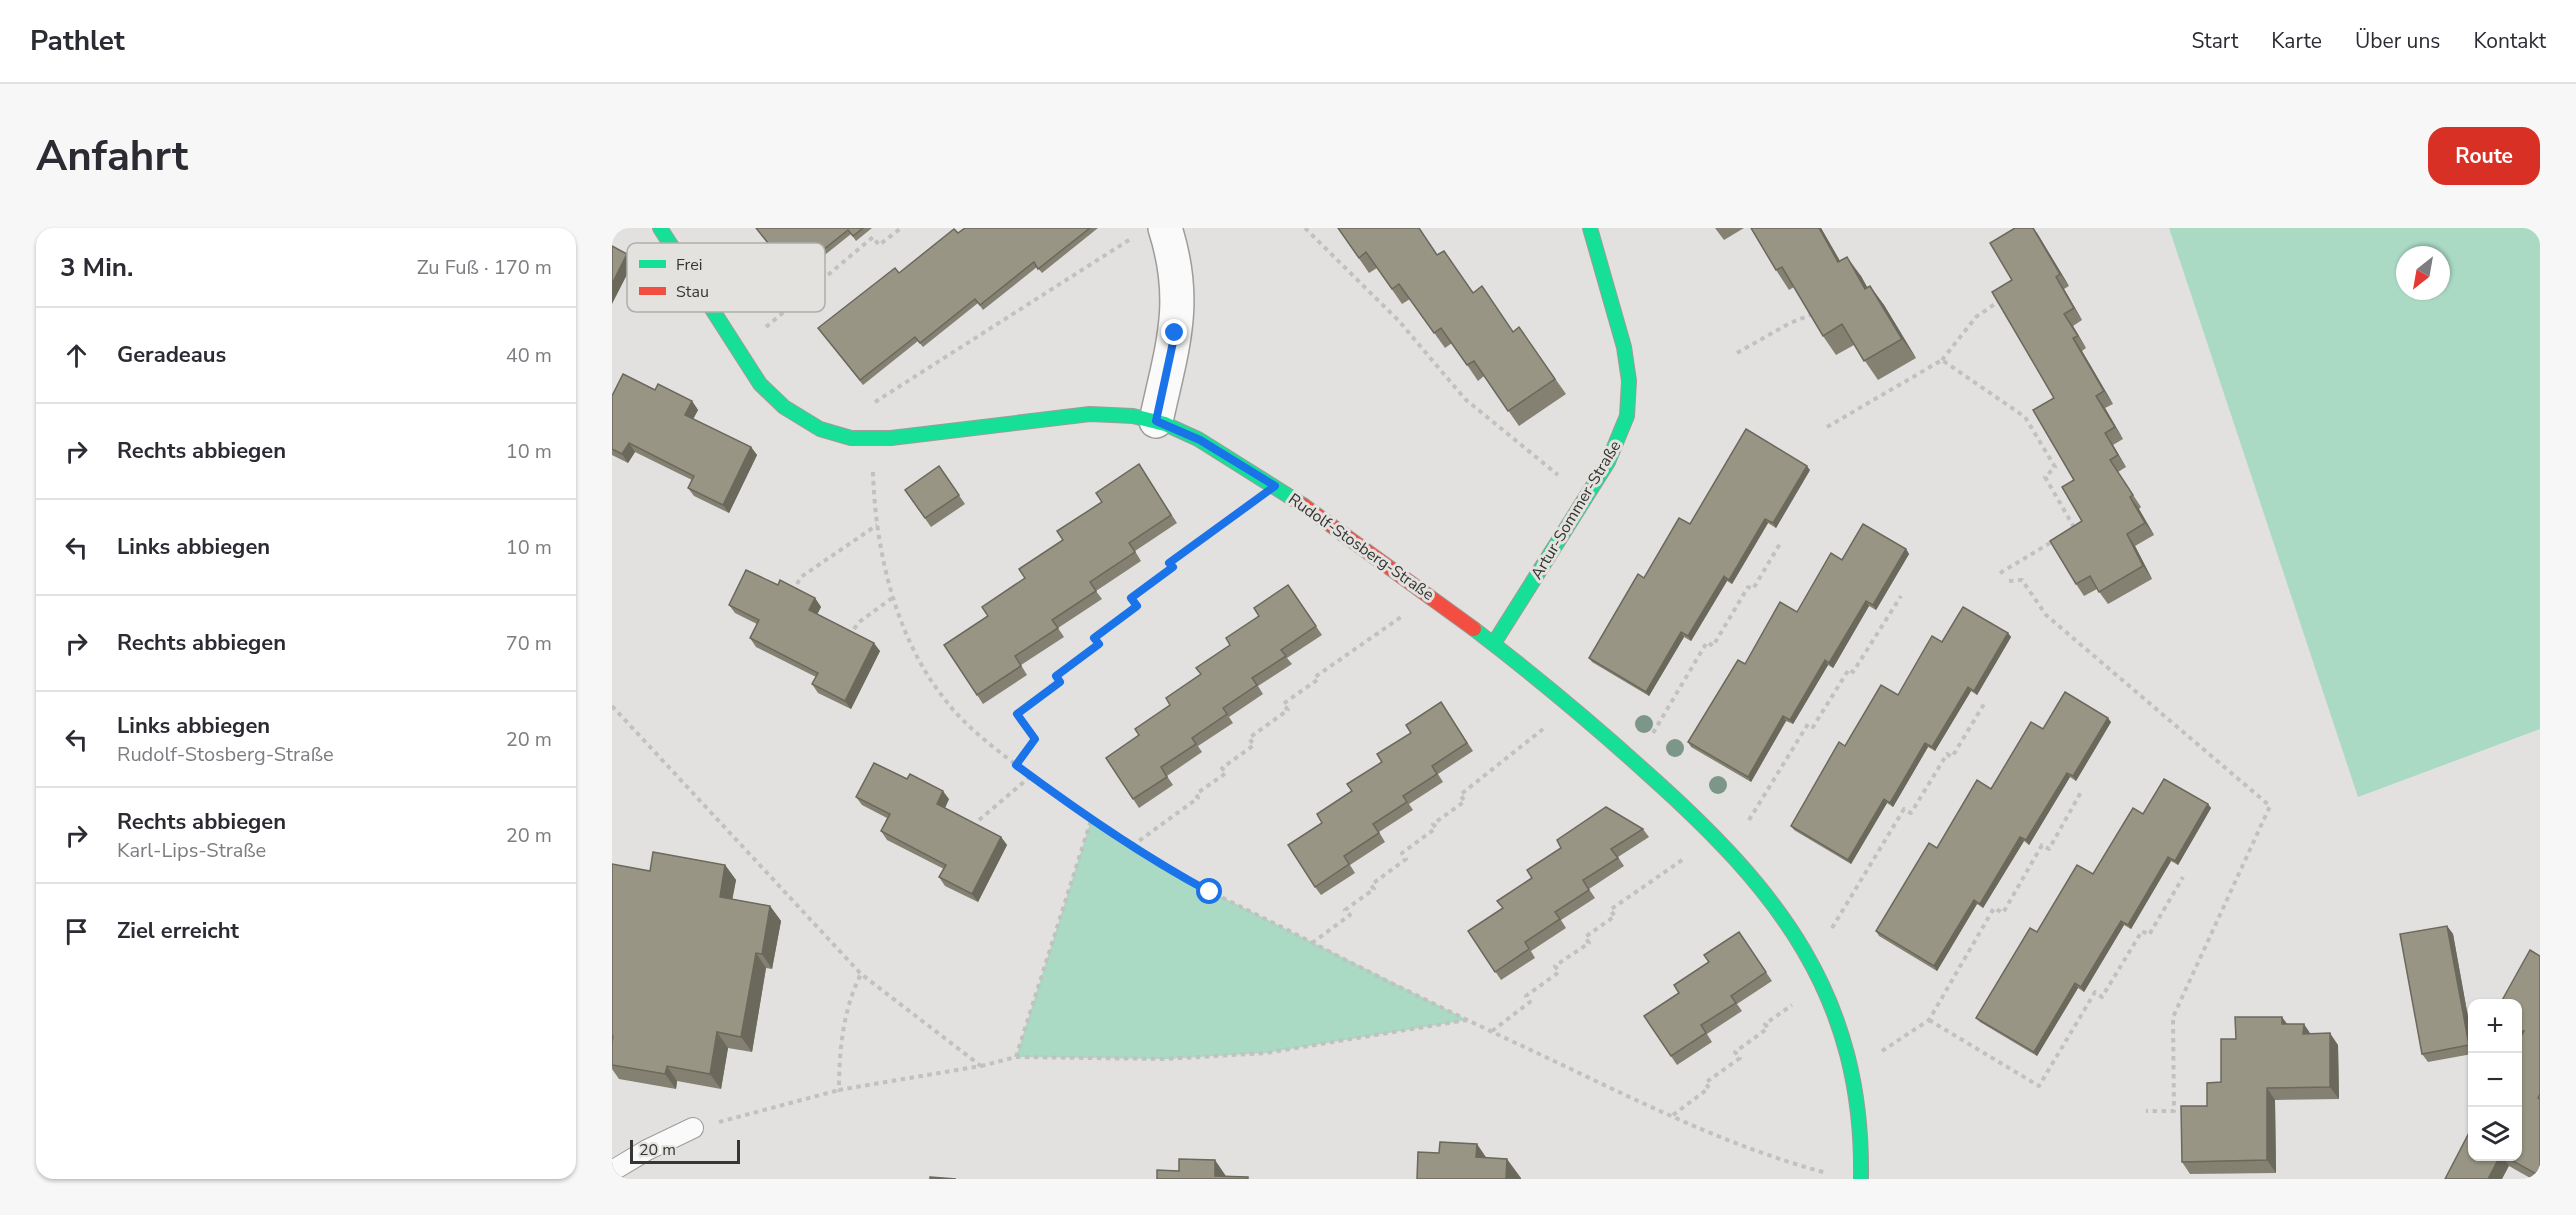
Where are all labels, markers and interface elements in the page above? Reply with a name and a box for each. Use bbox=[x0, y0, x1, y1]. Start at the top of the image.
text: Pathlet bbox=[30, 22, 125, 60]
text: Start bbox=[2191, 27, 2238, 55]
text: Karte bbox=[2271, 27, 2322, 55]
text: Über uns bbox=[2355, 27, 2440, 55]
text: Kontakt bbox=[2473, 27, 2546, 55]
button: Route bbox=[2428, 127, 2540, 185]
text: Anfahrt bbox=[36, 128, 188, 185]
legend bbox=[627, 243, 825, 312]
north arrow bbox=[2396, 246, 2450, 300]
text: 3 Min. bbox=[60, 250, 133, 285]
text: Zu Fuß · 170 m bbox=[417, 254, 552, 281]
text: Frei bbox=[676, 254, 702, 276]
text: Stau bbox=[676, 281, 709, 303]
route end bbox=[1161, 319, 1187, 345]
icon: ahead bbox=[60, 339, 93, 372]
text: Geradeaus bbox=[117, 340, 226, 370]
text: 40 m bbox=[506, 342, 552, 369]
icon: right bbox=[60, 435, 93, 468]
text: Rechts abbiegen bbox=[117, 436, 286, 466]
street label: Artur-Sommer-Straße bbox=[1526, 436, 1626, 584]
text: 10 m bbox=[506, 438, 552, 465]
street label: Rudolf-Stosberg-Straße bbox=[1284, 488, 1438, 606]
icon: left bbox=[60, 531, 93, 564]
text: Links abbiegen bbox=[117, 532, 270, 562]
text: 10 m bbox=[506, 534, 552, 561]
icon: right bbox=[60, 627, 93, 660]
text: Rechts abbiegen bbox=[117, 628, 286, 658]
text: 70 m bbox=[506, 630, 552, 657]
text: Links abbiegen bbox=[117, 711, 270, 741]
icon: left bbox=[60, 723, 93, 756]
text: 20 m bbox=[506, 726, 552, 753]
text: Rudolf-Stosberg-Straße bbox=[117, 741, 334, 768]
text: Rechts abbiegen bbox=[117, 807, 286, 837]
icon: right bbox=[60, 819, 93, 852]
text: 20 m bbox=[506, 822, 552, 849]
text: Karl-Lips-Straße bbox=[117, 837, 266, 864]
route start bbox=[1196, 878, 1222, 904]
icon: arrive bbox=[60, 915, 93, 948]
text: Ziel erreicht bbox=[117, 916, 239, 946]
map controls bbox=[2468, 999, 2522, 1161]
button: + bbox=[2468, 999, 2522, 1053]
button: − bbox=[2468, 1053, 2522, 1107]
button: layers bbox=[2468, 1107, 2522, 1161]
scale bar bbox=[630, 1137, 740, 1164]
text: 20 m bbox=[639, 1139, 676, 1161]

